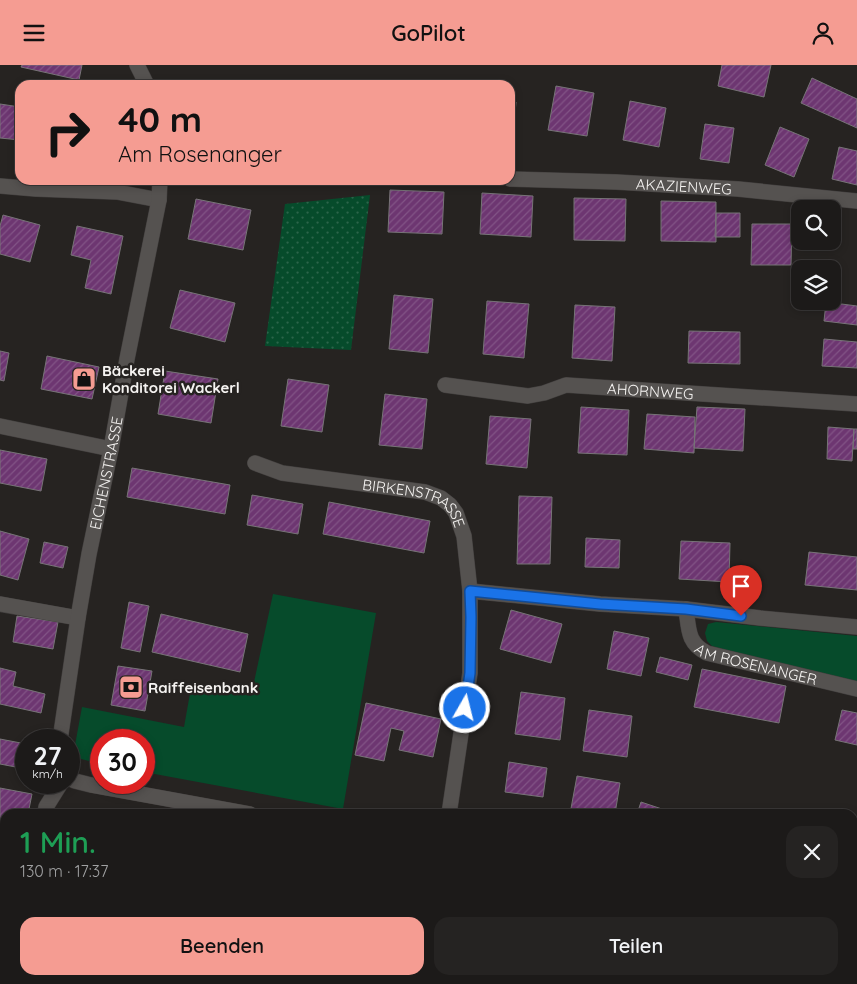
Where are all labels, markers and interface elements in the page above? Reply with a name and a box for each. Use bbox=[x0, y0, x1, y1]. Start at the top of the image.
icon: menu bbox=[20, 19, 48, 47]
text: GoPilot bbox=[391, 19, 466, 47]
icon: person bbox=[809, 19, 837, 47]
text: 40 m bbox=[118, 97, 202, 141]
icon: right bbox=[35, 100, 100, 165]
text: Am Rosenanger bbox=[118, 140, 282, 168]
street label: AKAZIENWEG bbox=[635, 174, 732, 198]
map controls bbox=[791, 200, 841, 310]
button: search bbox=[791, 200, 841, 250]
button: layers bbox=[791, 260, 841, 310]
place label: Bäckerei Konditorei Wackerl bbox=[102, 361, 240, 397]
shop icon: Bäckerei Konditorei Wackerl bbox=[71, 366, 97, 392]
street label: AHORNWEG bbox=[607, 378, 694, 403]
street label: EICHENSTRASSE bbox=[85, 415, 126, 531]
street label: BIRKENSTRASSE bbox=[361, 474, 470, 530]
pin bbox=[720, 565, 762, 616]
icon: arrive bbox=[727, 572, 755, 600]
street label: AM ROSENANGER bbox=[691, 639, 819, 689]
bank icon: Raiffeisenbank bbox=[118, 674, 144, 700]
place label: Raiffeisenbank bbox=[148, 678, 258, 697]
position arrow bbox=[438, 681, 490, 733]
speed limit sign: 30 bbox=[90, 729, 155, 794]
text: 27 bbox=[34, 740, 61, 771]
text: km/h bbox=[32, 766, 63, 781]
text: 1 Min. bbox=[20, 823, 96, 861]
button: close bbox=[786, 826, 838, 878]
text: 130 m · 17:37 bbox=[20, 861, 108, 881]
button: Beenden bbox=[20, 917, 424, 975]
button: Teilen bbox=[434, 917, 838, 975]

